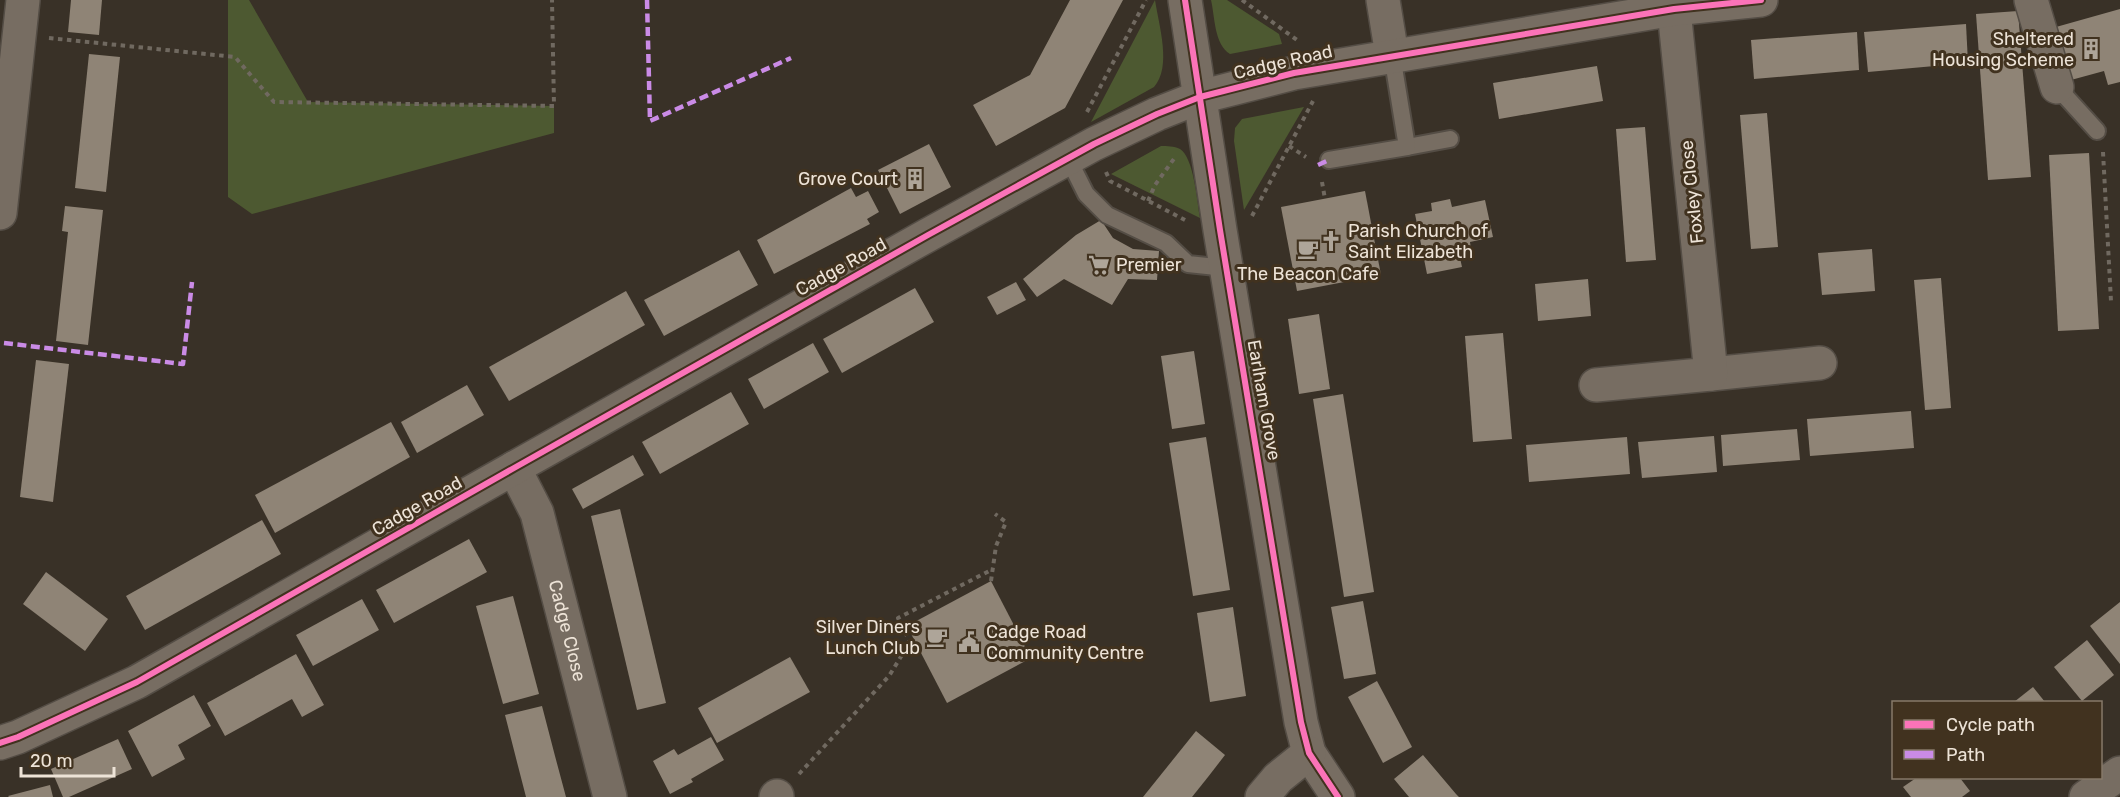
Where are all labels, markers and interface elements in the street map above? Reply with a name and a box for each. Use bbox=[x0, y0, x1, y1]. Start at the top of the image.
place label: Sheltered Housing Scheme bbox=[1932, 28, 2074, 71]
building icon: Sheltered Housing Scheme bbox=[2079, 37, 2103, 61]
street label: Cadge Road bbox=[1232, 40, 1334, 84]
street label: Foxley Close bbox=[1676, 139, 1708, 245]
building icon: Grove Court bbox=[903, 167, 927, 191]
place label: Grove Court bbox=[798, 168, 898, 190]
place label: Parish Church of Saint Elizabeth bbox=[1348, 220, 1488, 263]
church icon: Parish Church of Saint Elizabeth bbox=[1319, 229, 1343, 253]
street label: Cadge Road bbox=[792, 233, 890, 301]
cafe icon: The Beacon Cafe bbox=[1296, 237, 1320, 261]
supermarket icon: Premier bbox=[1087, 253, 1111, 277]
place label: Premier bbox=[1116, 254, 1182, 276]
place label: The Beacon Cafe bbox=[1237, 263, 1379, 285]
street label: Earlham Grove bbox=[1243, 338, 1285, 462]
street label: Cadge Road bbox=[368, 471, 466, 541]
street label: Cadge Close bbox=[544, 578, 591, 684]
place label: Silver Diners Lunch Club bbox=[816, 616, 920, 659]
place label: Cadge Road Community Centre bbox=[986, 621, 1144, 664]
cafe icon: Silver Diners Lunch Club bbox=[925, 625, 949, 649]
public building icon: Cadge Road Community Centre bbox=[957, 630, 981, 654]
legend bbox=[1892, 701, 2102, 779]
text: Cycle path bbox=[1946, 714, 2035, 736]
scale bar bbox=[21, 740, 114, 778]
text: Path bbox=[1946, 744, 1985, 766]
text: 20 m bbox=[30, 750, 72, 772]

